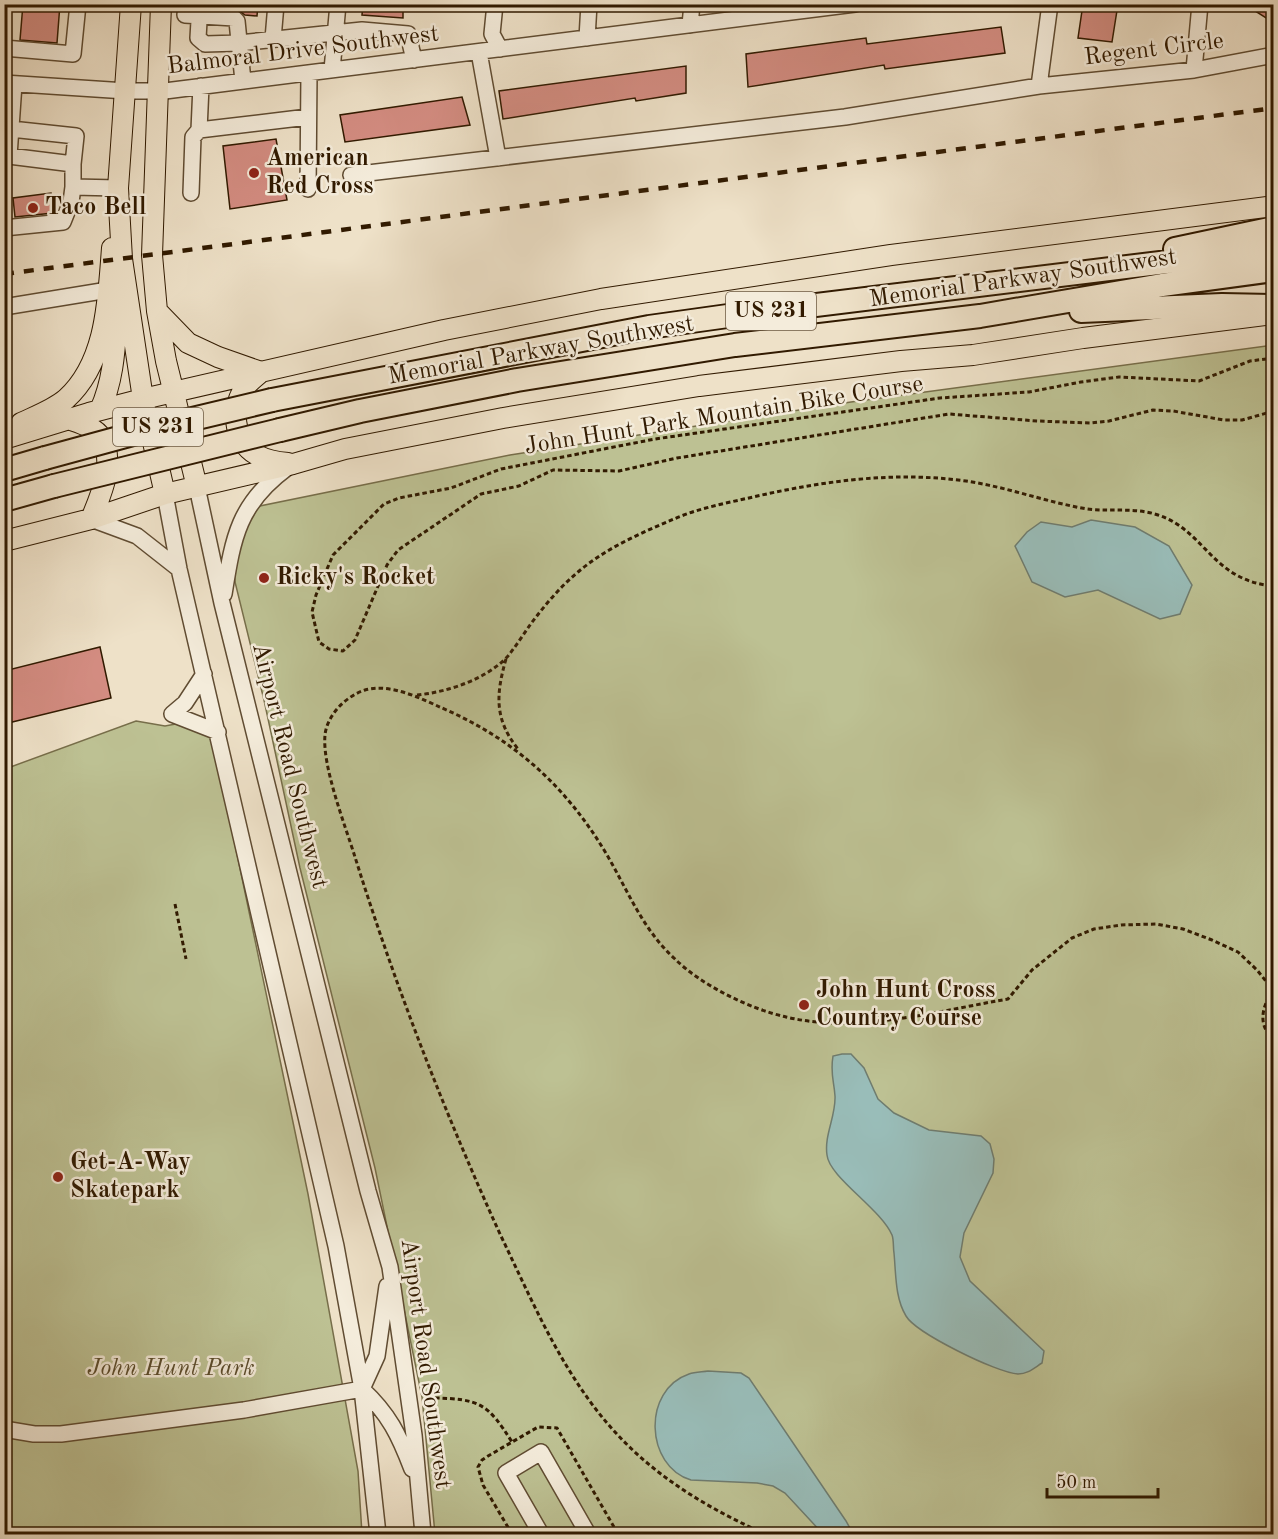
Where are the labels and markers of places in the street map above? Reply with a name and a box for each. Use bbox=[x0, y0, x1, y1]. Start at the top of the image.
place label: American Red Cross bbox=[266, 147, 373, 199]
marker: American Red Cross bbox=[247, 166, 261, 180]
place label: Taco Bell bbox=[45, 196, 146, 220]
marker: Taco Bell bbox=[26, 201, 40, 215]
place label: Ricky's Rocket bbox=[276, 566, 435, 590]
marker: Ricky's Rocket bbox=[257, 571, 271, 585]
place label: John Hunt Cross Country Course bbox=[816, 979, 995, 1031]
marker: John Hunt Cross Country Course bbox=[797, 998, 811, 1012]
place label: Get-A-Way Skatepark bbox=[70, 1151, 191, 1203]
marker: Get-A-Way Skatepark bbox=[51, 1170, 65, 1184]

